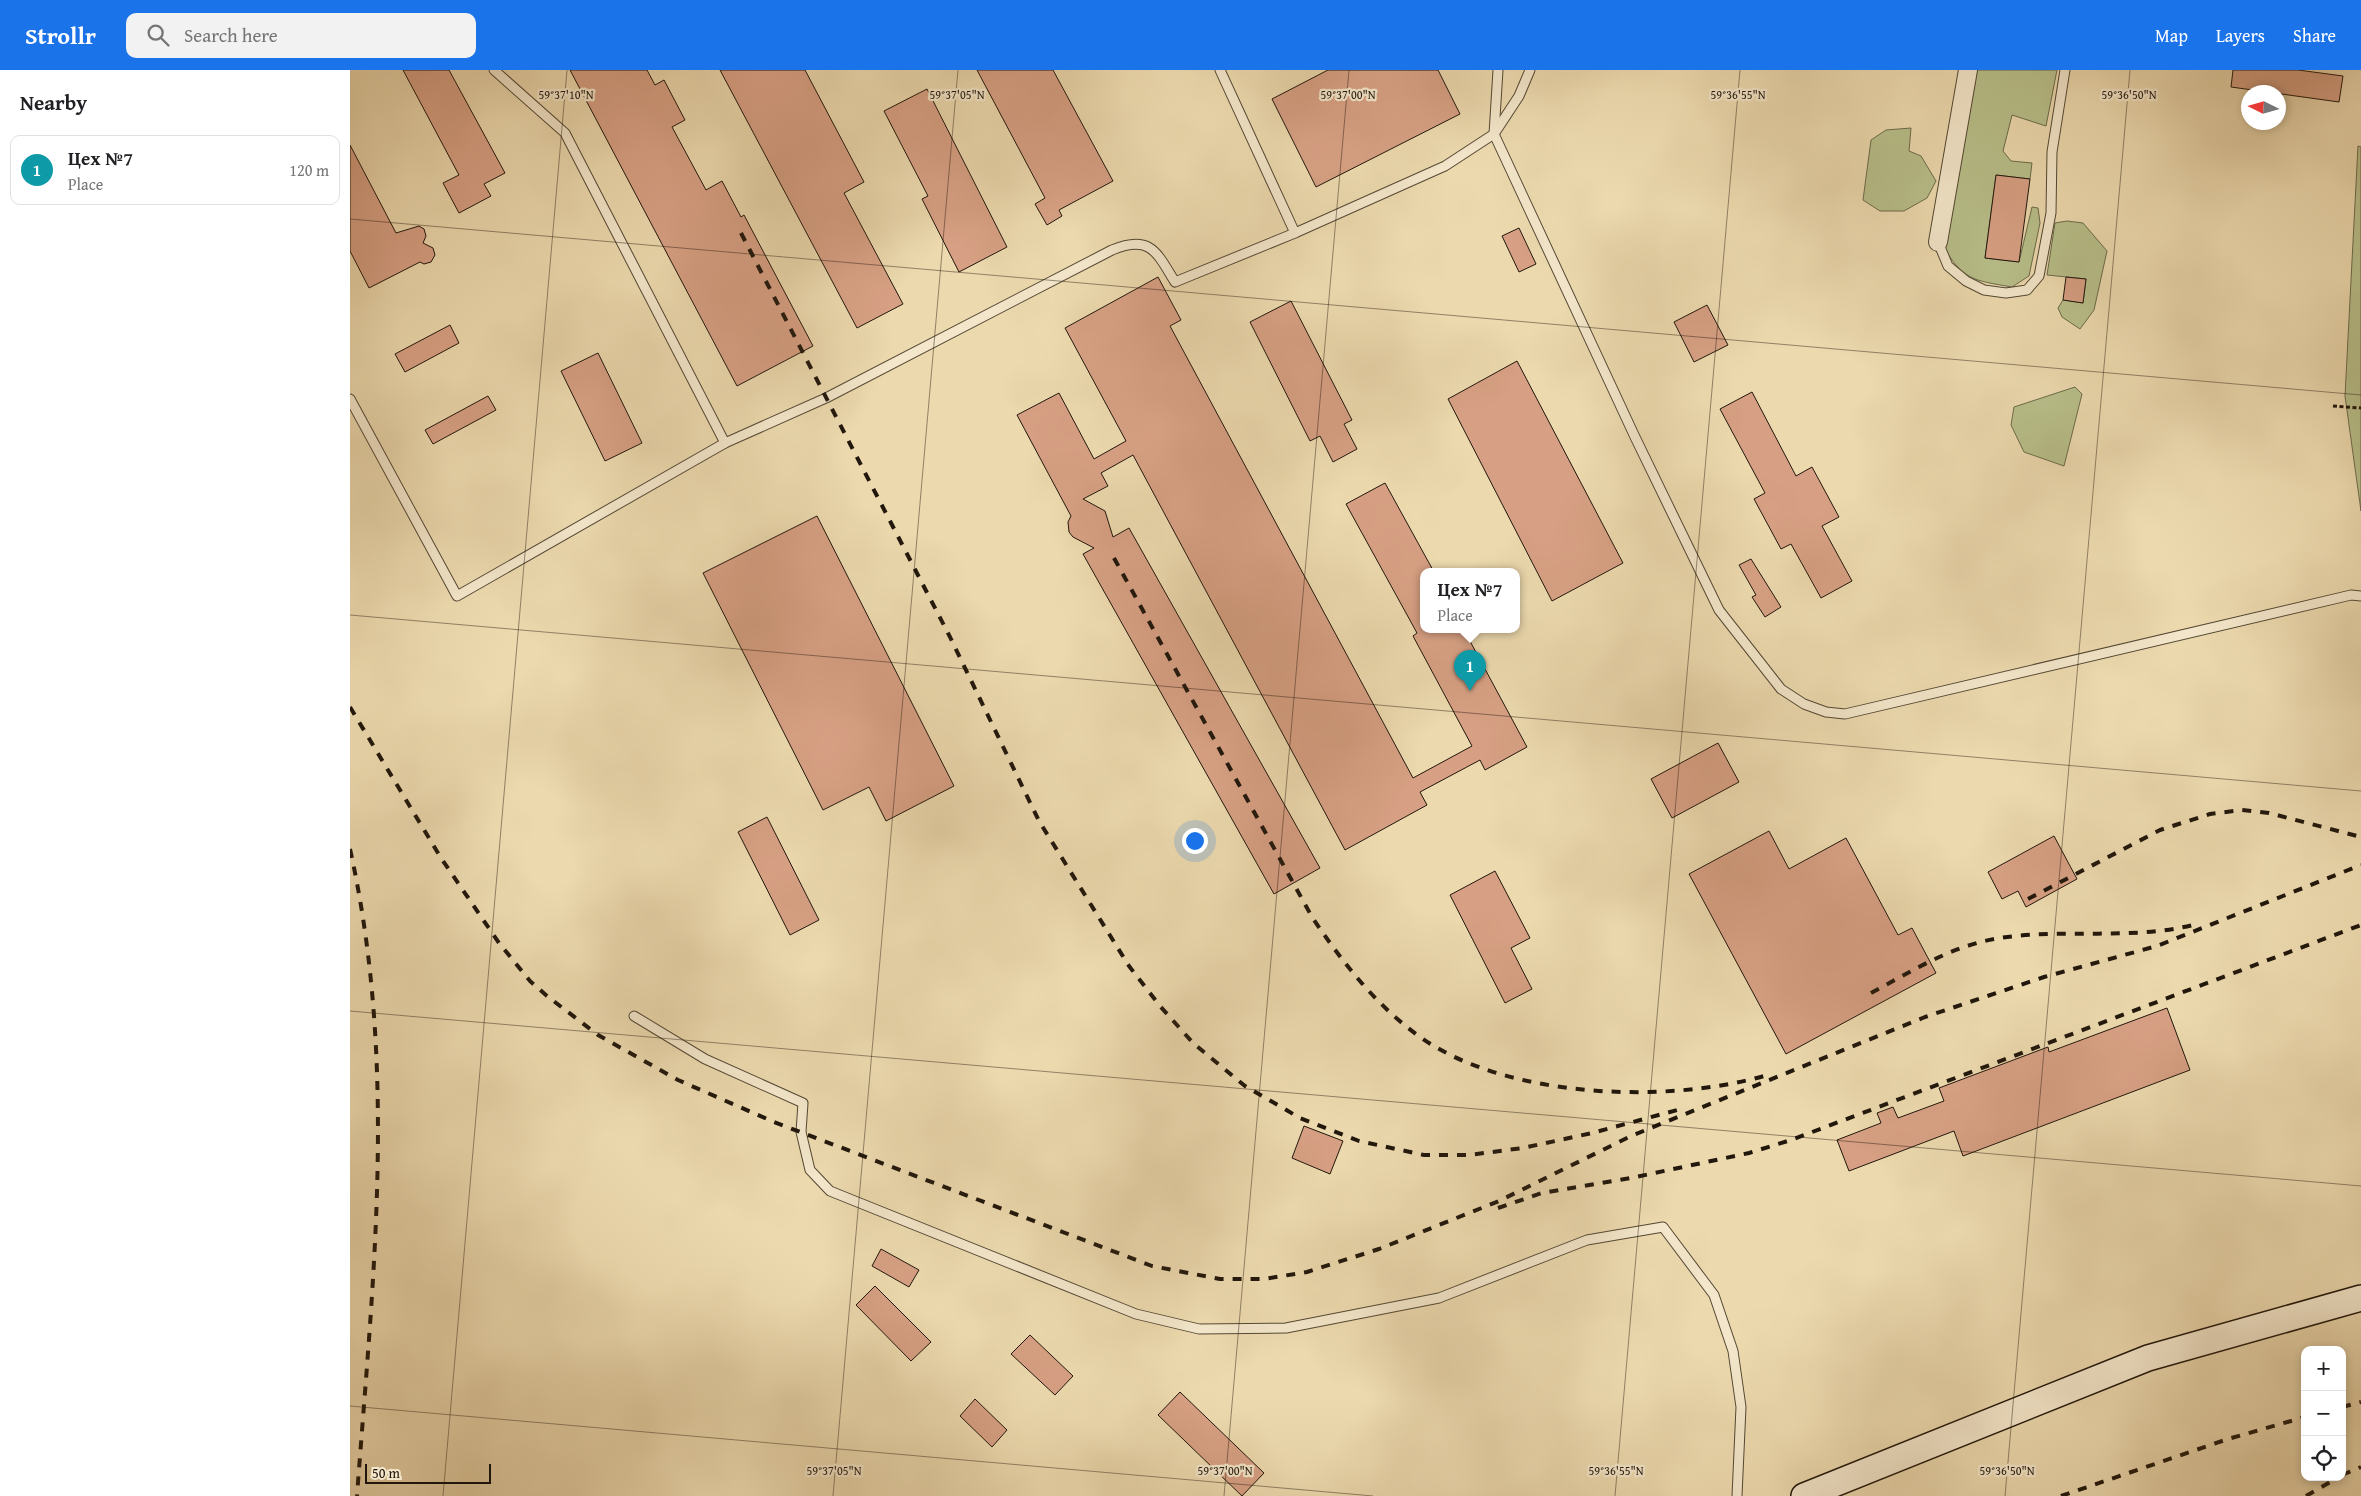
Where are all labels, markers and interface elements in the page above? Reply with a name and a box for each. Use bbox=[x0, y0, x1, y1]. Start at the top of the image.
search box bbox=[126, 13, 476, 58]
text: Strollr bbox=[25, 18, 96, 53]
icon: search bbox=[144, 21, 172, 49]
text: Search here bbox=[184, 21, 278, 49]
text: Map bbox=[2155, 22, 2188, 49]
text: Layers bbox=[2216, 22, 2265, 49]
text: Share bbox=[2293, 22, 2336, 49]
north arrow bbox=[2241, 85, 2286, 130]
text: 59°37'10"N bbox=[538, 86, 594, 103]
text: 59°37'05"N bbox=[929, 86, 985, 103]
text: 59°37'00"N bbox=[1320, 86, 1376, 103]
text: 59°36'55"N bbox=[1710, 86, 1766, 103]
text: 59°36'50"N bbox=[2101, 86, 2157, 103]
text: Nearby bbox=[20, 87, 87, 118]
text: Цех №7 bbox=[68, 144, 133, 172]
text: 1 bbox=[33, 158, 41, 182]
text: 120 m bbox=[289, 158, 329, 182]
text: Place bbox=[68, 172, 103, 196]
popup bbox=[1420, 568, 1520, 633]
text: Цех №7 bbox=[1437, 575, 1503, 603]
text: Place bbox=[1437, 603, 1473, 627]
pin: 1 bbox=[1454, 650, 1486, 691]
your location bbox=[1182, 828, 1208, 854]
map controls bbox=[2301, 1346, 2346, 1481]
button: + bbox=[2301, 1346, 2346, 1391]
button: − bbox=[2301, 1391, 2346, 1436]
button: locate bbox=[2301, 1436, 2346, 1481]
scale bar bbox=[365, 1461, 491, 1484]
text: 59°37'05"N bbox=[806, 1462, 862, 1479]
text: 59°37'00"N bbox=[1197, 1462, 1253, 1479]
text: 59°36'55"N bbox=[1588, 1462, 1644, 1479]
text: 59°36'50"N bbox=[1979, 1462, 2035, 1479]
text: 50 m bbox=[372, 1463, 400, 1483]

